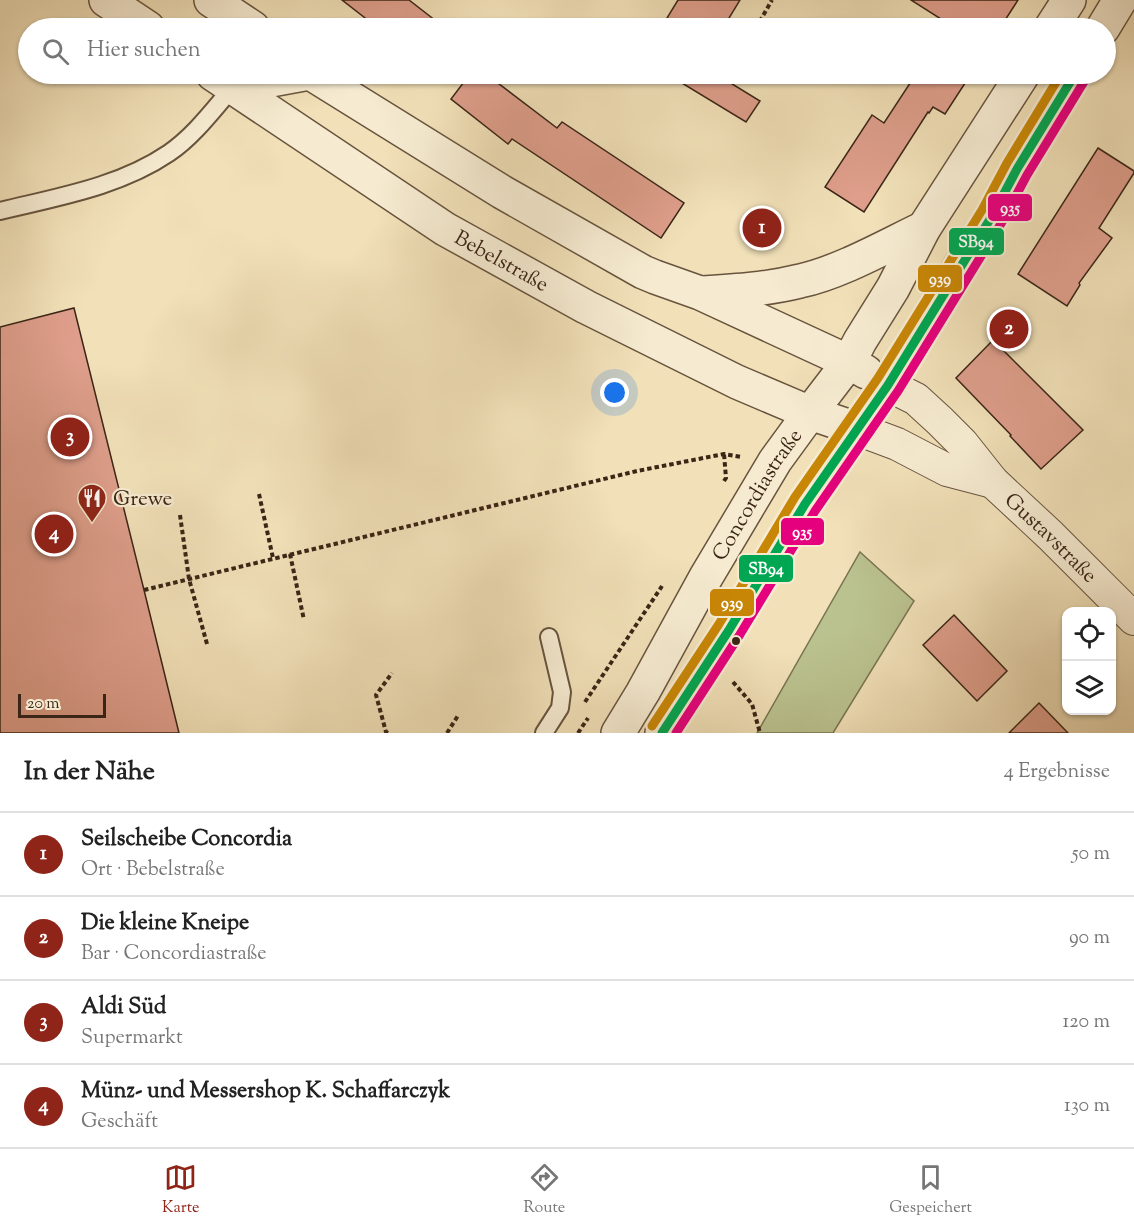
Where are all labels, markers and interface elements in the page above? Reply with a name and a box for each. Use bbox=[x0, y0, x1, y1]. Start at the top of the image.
search box bbox=[18, 18, 1116, 84]
icon: search bbox=[39, 35, 72, 68]
text: Hier suchen bbox=[87, 35, 201, 67]
line badge: 935 bbox=[987, 193, 1033, 222]
text: 935 bbox=[1000, 198, 1020, 221]
pin: 1 bbox=[742, 206, 782, 250]
street label: Bebelstraße bbox=[448, 224, 554, 300]
line badge: SB94 bbox=[948, 227, 1005, 256]
text: SB94 bbox=[958, 232, 994, 255]
line badge: 939 bbox=[917, 264, 963, 293]
text: 939 bbox=[929, 269, 951, 292]
pin: 2 bbox=[990, 306, 1028, 352]
your location bbox=[600, 378, 629, 407]
pin: 3 bbox=[50, 414, 90, 460]
street label: Concordiastraße bbox=[706, 423, 811, 567]
restaurant icon: Grewe bbox=[76, 482, 108, 524]
place label: Grewe bbox=[113, 485, 172, 515]
street label: Gustavstraße bbox=[997, 487, 1103, 591]
pin: 4 bbox=[34, 512, 74, 556]
line badge: 935 bbox=[780, 517, 825, 546]
text: 935 bbox=[792, 522, 812, 545]
line badge: SB94 bbox=[738, 554, 794, 583]
text: SB94 bbox=[748, 559, 784, 582]
line badge: 939 bbox=[709, 588, 755, 617]
text: 939 bbox=[721, 593, 743, 616]
map controls bbox=[1062, 607, 1116, 715]
button: locate bbox=[1062, 607, 1116, 661]
unlabelled marker bbox=[730, 635, 742, 647]
button: layers bbox=[1062, 661, 1116, 715]
scale bar bbox=[18, 691, 106, 718]
text: 20 m bbox=[27, 693, 60, 716]
text: In der Nähe bbox=[24, 754, 155, 791]
text: 4 Ergebnisse bbox=[1004, 758, 1110, 787]
text: Seilscheibe Concordia bbox=[81, 824, 292, 856]
text: 1 bbox=[40, 840, 47, 869]
text: 50 m bbox=[1072, 840, 1110, 869]
text: Ort · Bebelstraße bbox=[81, 856, 225, 885]
text: Die kleine Kneipe bbox=[81, 908, 249, 940]
text: 2 bbox=[39, 924, 48, 953]
text: 90 m bbox=[1069, 924, 1110, 953]
text: Bar · Concordiastraße bbox=[81, 940, 267, 969]
text: Aldi Süd bbox=[81, 992, 166, 1024]
text: 3 bbox=[39, 1008, 48, 1037]
text: 120 m bbox=[1062, 1008, 1110, 1037]
text: Supermarkt bbox=[81, 1024, 183, 1053]
text: Münz- und Messershop K. Schaffarczyk bbox=[81, 1076, 450, 1108]
text: 4 bbox=[38, 1092, 49, 1121]
text: 130 m bbox=[1064, 1092, 1110, 1121]
text: Geschäft bbox=[81, 1108, 158, 1137]
tab: Karte bbox=[162, 1161, 200, 1220]
tab: Route bbox=[523, 1161, 565, 1220]
tab: Gespeichert bbox=[889, 1161, 972, 1220]

